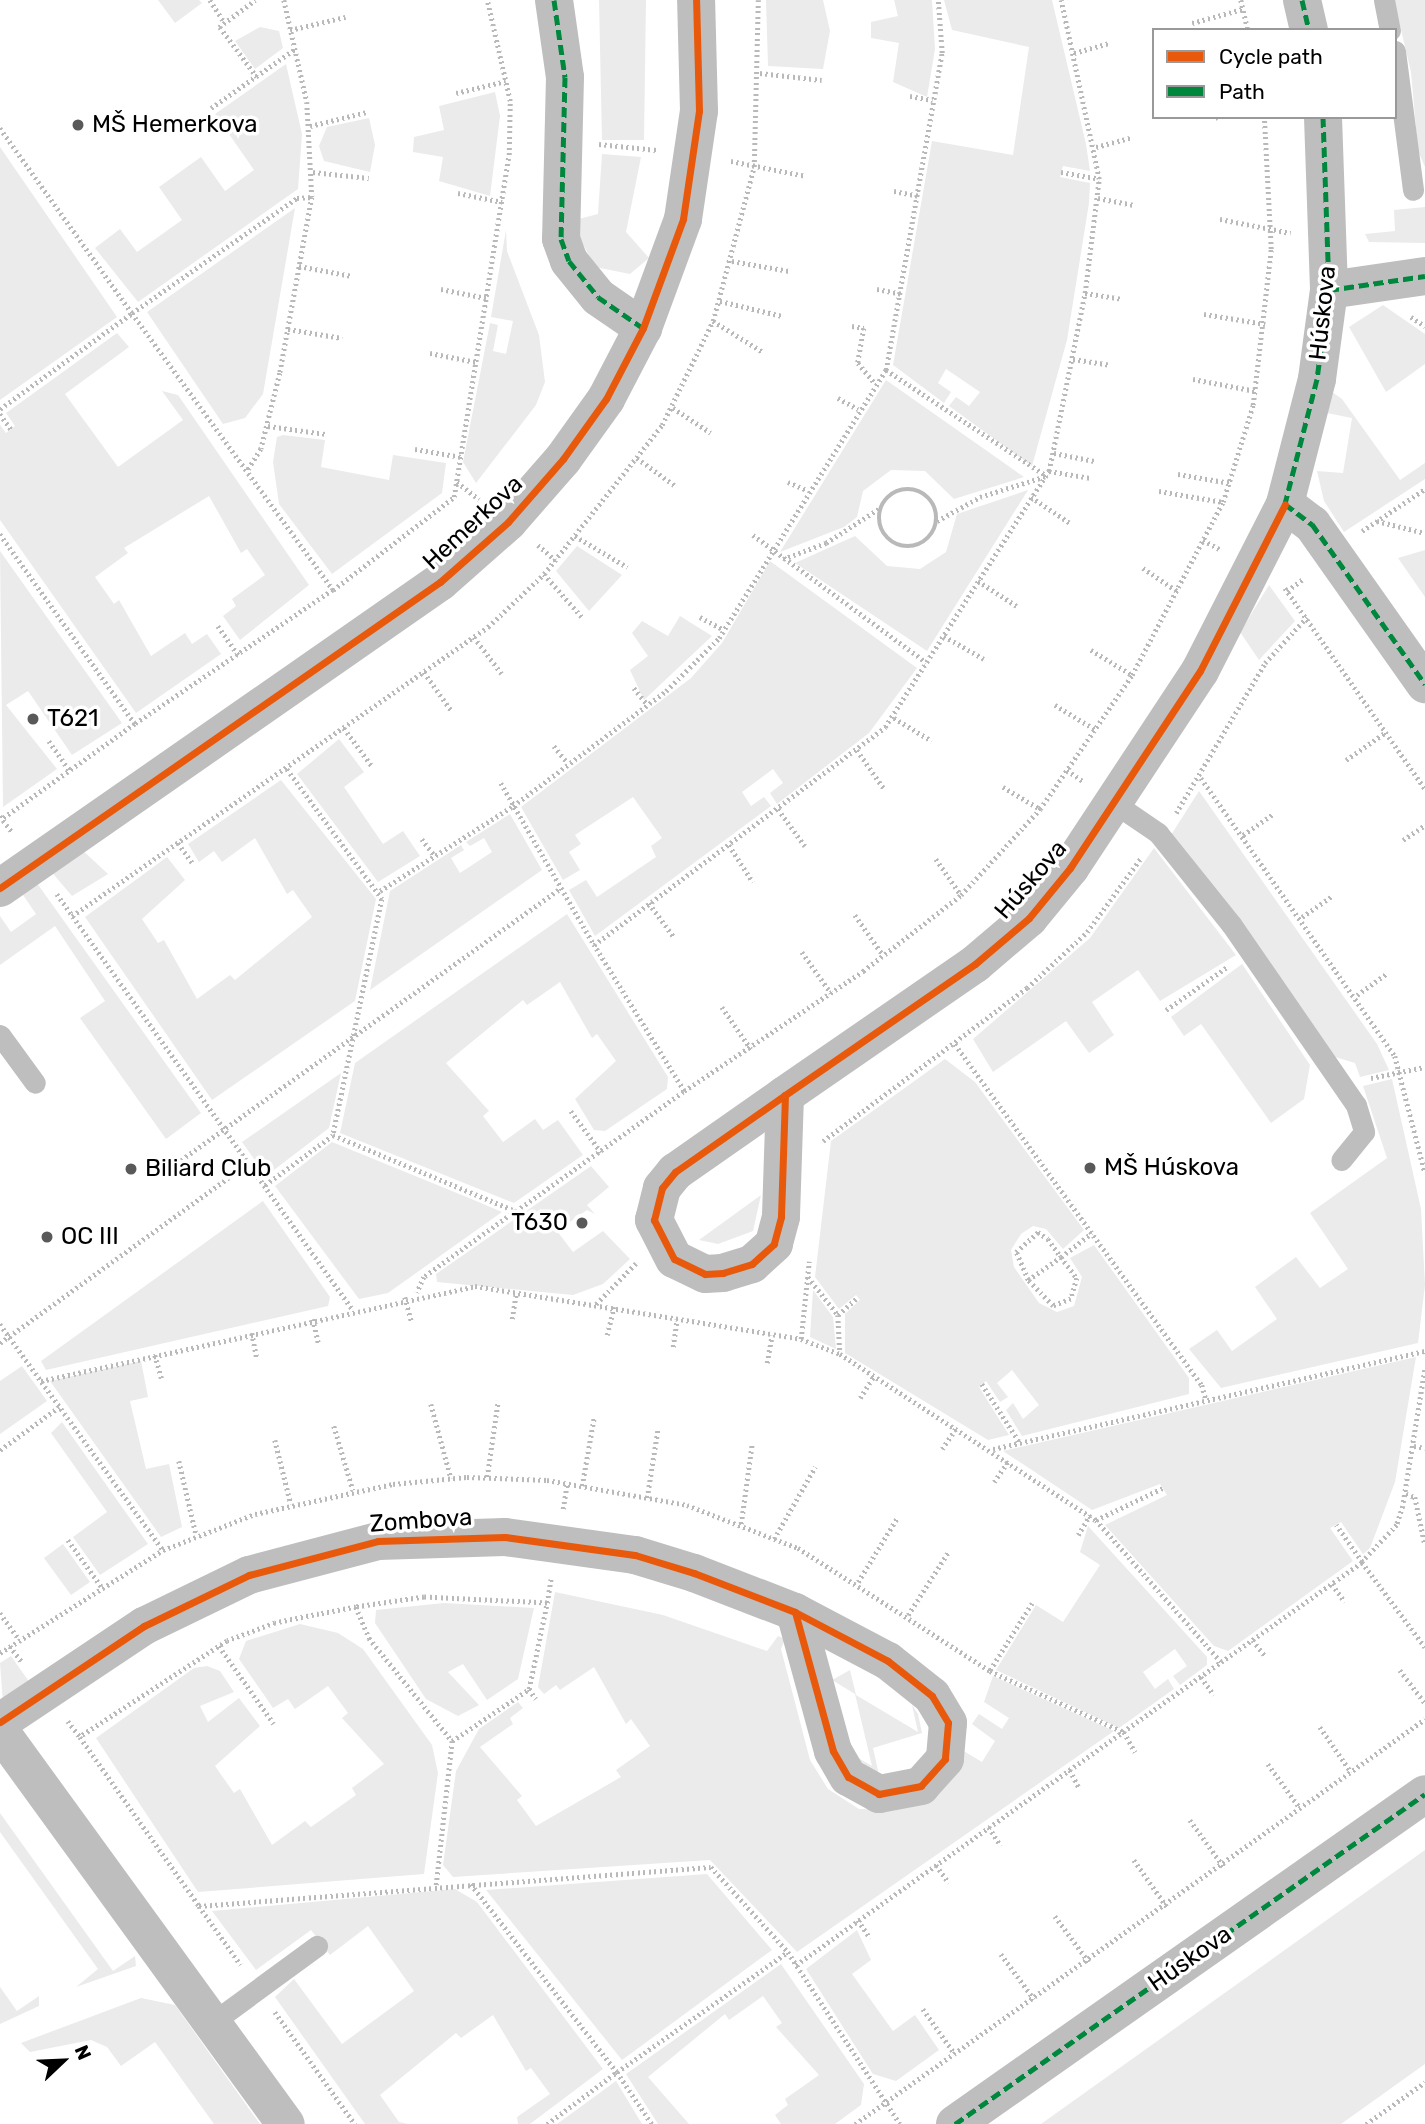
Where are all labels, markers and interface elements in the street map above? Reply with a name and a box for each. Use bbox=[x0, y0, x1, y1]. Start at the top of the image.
legend bbox=[1152, 28, 1397, 119]
text: Cycle path bbox=[1219, 44, 1323, 69]
text: Path bbox=[1219, 79, 1265, 104]
place label: MŠ Hemerkova bbox=[92, 111, 258, 139]
marker: MŠ Hemerkova bbox=[70, 117, 86, 133]
street label: Húskova bbox=[1304, 264, 1342, 362]
street label: Hemerkova bbox=[417, 470, 529, 576]
place label: T621 bbox=[47, 705, 98, 733]
marker: T621 bbox=[25, 711, 41, 727]
street label: Húskova bbox=[989, 835, 1073, 925]
place label: MŠ Húskova bbox=[1104, 1154, 1239, 1182]
place label: Biliard Club bbox=[145, 1155, 271, 1183]
marker: MŠ Húskova bbox=[1082, 1160, 1098, 1176]
marker: Biliard Club bbox=[123, 1161, 139, 1177]
place label: T630 bbox=[511, 1209, 568, 1237]
marker: T630 bbox=[574, 1215, 590, 1231]
place label: OC III bbox=[61, 1223, 119, 1251]
marker: OC III bbox=[39, 1229, 55, 1245]
street label: Zombova bbox=[369, 1503, 473, 1539]
street label: Húskova bbox=[1143, 1920, 1237, 1998]
north arrow bbox=[28, 2026, 98, 2096]
text: N bbox=[70, 2042, 96, 2063]

